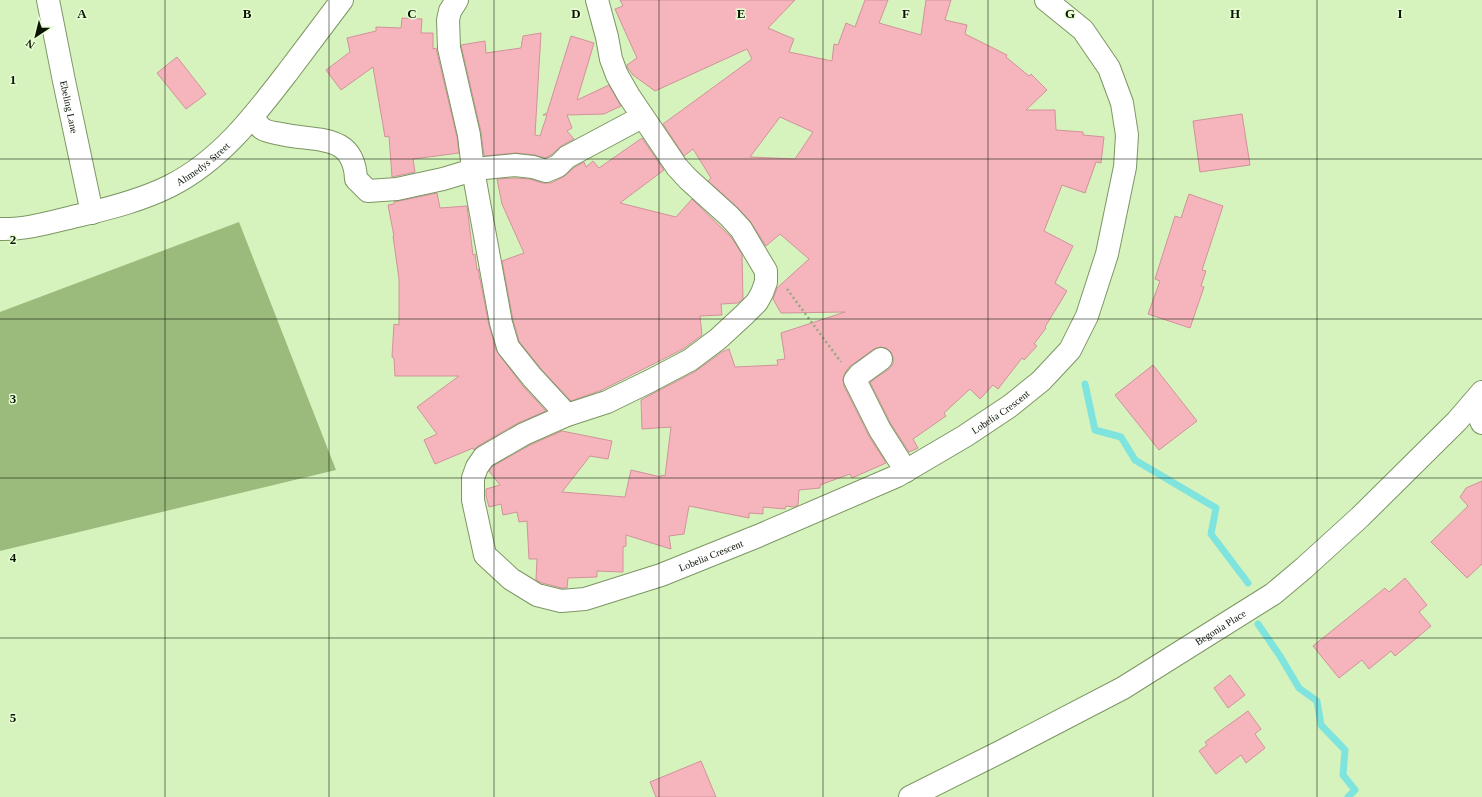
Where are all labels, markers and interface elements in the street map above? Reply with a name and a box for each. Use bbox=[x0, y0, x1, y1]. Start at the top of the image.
text: A bbox=[77, 6, 87, 21]
text: B bbox=[243, 6, 252, 21]
text: C bbox=[407, 6, 417, 21]
text: D bbox=[571, 6, 581, 21]
text: E bbox=[737, 6, 745, 21]
text: F bbox=[902, 6, 910, 21]
text: G bbox=[1065, 6, 1075, 21]
text: H bbox=[1230, 6, 1240, 21]
text: I bbox=[1397, 6, 1403, 21]
north arrow bbox=[16, 16, 56, 56]
text: N bbox=[24, 37, 37, 51]
text: 1 bbox=[10, 72, 16, 87]
street label: Ebeling Lane bbox=[58, 80, 80, 135]
street label: Ahmedys Street bbox=[174, 140, 232, 188]
text: 2 bbox=[10, 232, 16, 247]
street label: Lobelia Crescent bbox=[969, 388, 1032, 436]
text: 3 bbox=[10, 391, 17, 406]
street label: Lobelia Crescent bbox=[677, 538, 745, 573]
text: 4 bbox=[10, 550, 17, 565]
street label: Begonia Place bbox=[1193, 607, 1248, 647]
text: 5 bbox=[10, 710, 17, 725]

